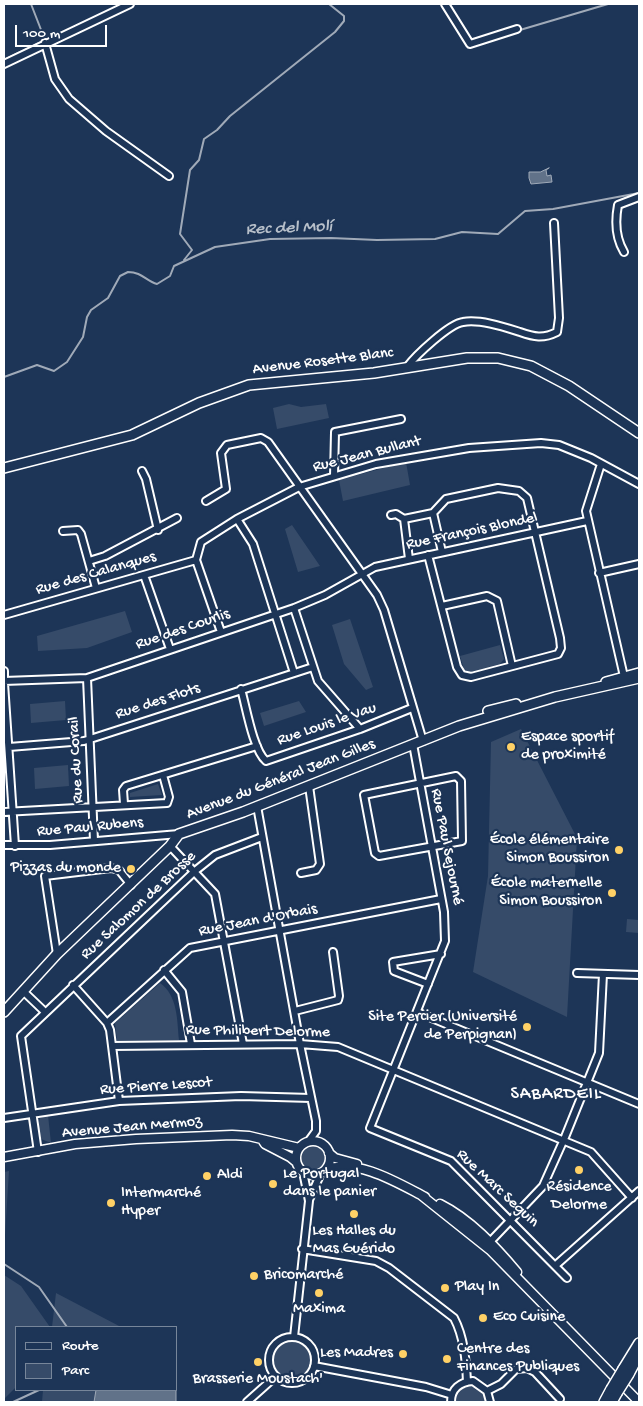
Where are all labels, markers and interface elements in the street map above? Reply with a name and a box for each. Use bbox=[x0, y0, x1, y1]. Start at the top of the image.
scale bar bbox=[18, 15, 110, 47]
text: 100 m bbox=[23, 25, 60, 43]
water label: Rec del Molí bbox=[245, 217, 333, 241]
street label: Avenue Rosette Blanc bbox=[252, 344, 394, 380]
street label: Rue Jean Bullant bbox=[311, 432, 423, 478]
street label: Rue François Blondel bbox=[404, 509, 540, 555]
street label: Rue des Calanques bbox=[34, 548, 158, 600]
street label: Rue des Courlis bbox=[133, 605, 233, 655]
street label: Rue des Flots bbox=[113, 679, 203, 725]
street label: Rue Louis le Vau bbox=[275, 699, 379, 751]
street label: Rue du Corail bbox=[65, 716, 89, 804]
place label: Espace sportif de proximité bbox=[521, 728, 614, 766]
street label: Avenue du Général Jean Gilles bbox=[184, 735, 378, 825]
marker: Espace sportif de proximité bbox=[505, 741, 517, 753]
street label: Rue Paul Sejourné bbox=[425, 787, 467, 907]
street label: Rue Paul Rubens bbox=[36, 814, 144, 842]
place label: École élémentaire Simon Boussiron bbox=[490, 831, 609, 869]
marker: École élémentaire Simon Boussiron bbox=[613, 844, 625, 856]
street label: Rue Salomon de Brosse bbox=[77, 848, 201, 964]
place label: Pizzas du monde bbox=[10, 859, 121, 879]
marker: Pizzas du monde bbox=[125, 863, 137, 875]
place label: École maternelle Simon Boussiron bbox=[491, 874, 602, 912]
marker: École maternelle Simon Boussiron bbox=[606, 887, 618, 899]
street label: Rue Jean d'Orbais bbox=[197, 900, 319, 942]
place label: Site Percier (Université de Perpignan) bbox=[368, 1008, 517, 1046]
street label: Rue Philibert Delorme bbox=[186, 1021, 330, 1043]
marker: Site Percier (Université de Perpignan) bbox=[521, 1021, 533, 1033]
street label: Rue Pierre Lescot bbox=[99, 1074, 213, 1100]
district label: SABARDEIL bbox=[509, 1084, 603, 1106]
street label: Avenue Jean Mermoz bbox=[61, 1112, 203, 1144]
street label: Rue Marc Seguin bbox=[452, 1146, 542, 1232]
marker: Résidence Delorme bbox=[573, 1164, 585, 1176]
place label: Le Portugal dans le panier bbox=[283, 1165, 376, 1203]
place label: Aldi bbox=[217, 1166, 243, 1186]
marker: Aldi bbox=[201, 1170, 213, 1182]
marker: Le Portugal dans le panier bbox=[267, 1178, 279, 1190]
place label: Résidence Delorme bbox=[547, 1178, 611, 1216]
place label: Intermarché Hyper bbox=[121, 1184, 201, 1222]
marker: Intermarché Hyper bbox=[105, 1197, 117, 1209]
marker: Les Halles du Mas Guérido bbox=[348, 1208, 360, 1220]
place label: Les Halles du Mas Guérido bbox=[312, 1222, 396, 1260]
place label: Bricomarché bbox=[264, 1266, 343, 1286]
marker: Bricomarché bbox=[248, 1270, 260, 1282]
place label: Play In bbox=[455, 1278, 499, 1298]
marker: Play In bbox=[439, 1282, 451, 1294]
marker: Maxima bbox=[313, 1287, 325, 1299]
place label: Maxima bbox=[293, 1300, 345, 1320]
place label: Eco Cuisine bbox=[493, 1308, 565, 1328]
marker: Eco Cuisine bbox=[477, 1312, 489, 1324]
legend bbox=[15, 1326, 178, 1391]
text: Route bbox=[62, 1337, 99, 1355]
place label: Centre des Finances Publiques bbox=[457, 1340, 579, 1378]
place label: Les Madres bbox=[320, 1344, 393, 1364]
marker: Les Madres bbox=[397, 1348, 409, 1360]
marker: Centre des Finances Publiques bbox=[441, 1353, 453, 1365]
marker: Brasserie Moustach' bbox=[252, 1356, 264, 1368]
text: Parc bbox=[62, 1362, 89, 1380]
place label: Brasserie Moustach' bbox=[193, 1370, 323, 1390]

